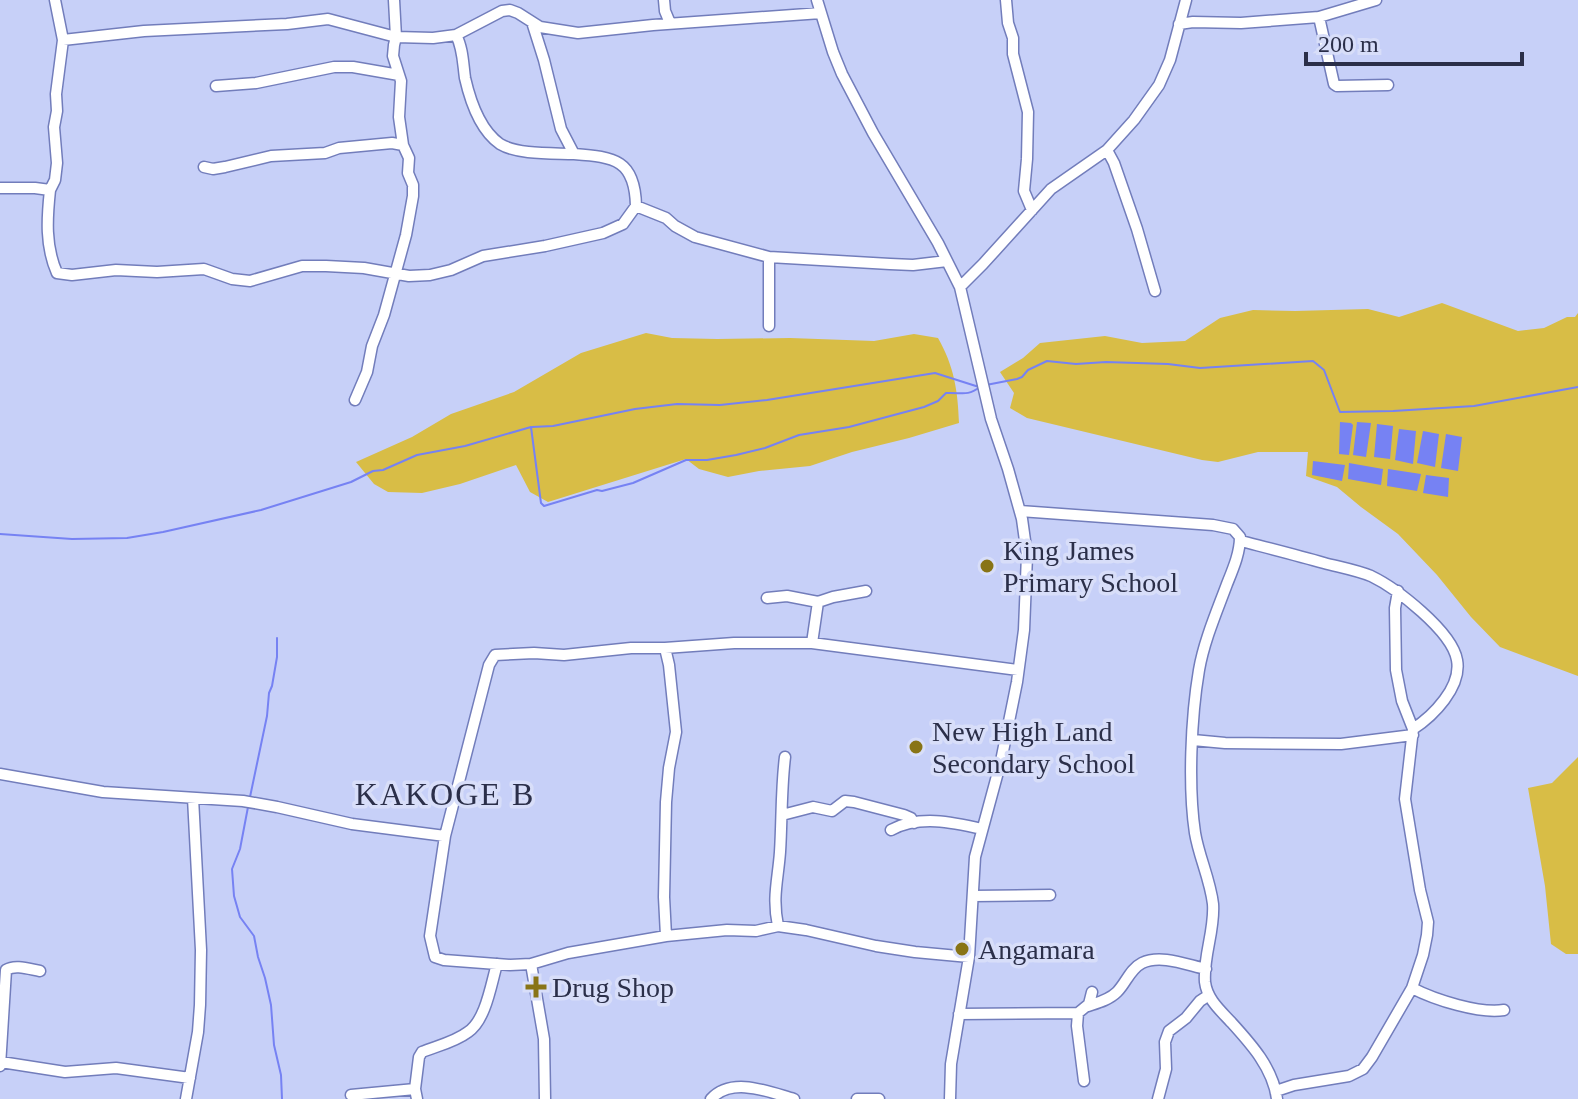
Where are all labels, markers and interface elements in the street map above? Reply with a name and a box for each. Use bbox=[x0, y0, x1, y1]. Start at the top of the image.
scale bar bbox=[1306, 16, 1522, 66]
text: 200 m bbox=[1318, 31, 1379, 57]
place label: King James Primary School bbox=[1003, 535, 1178, 598]
marker: King James Primary School bbox=[978, 557, 996, 575]
place label: New High Land Secondary School bbox=[932, 716, 1135, 779]
marker: New High Land Secondary School bbox=[907, 738, 925, 756]
district label: KAKOGE B bbox=[355, 776, 535, 812]
place label: Angamara bbox=[978, 934, 1095, 965]
marker: Angamara bbox=[953, 940, 971, 958]
place label: Drug Shop bbox=[552, 972, 674, 1003]
marker: Drug Shop bbox=[527, 978, 545, 996]

